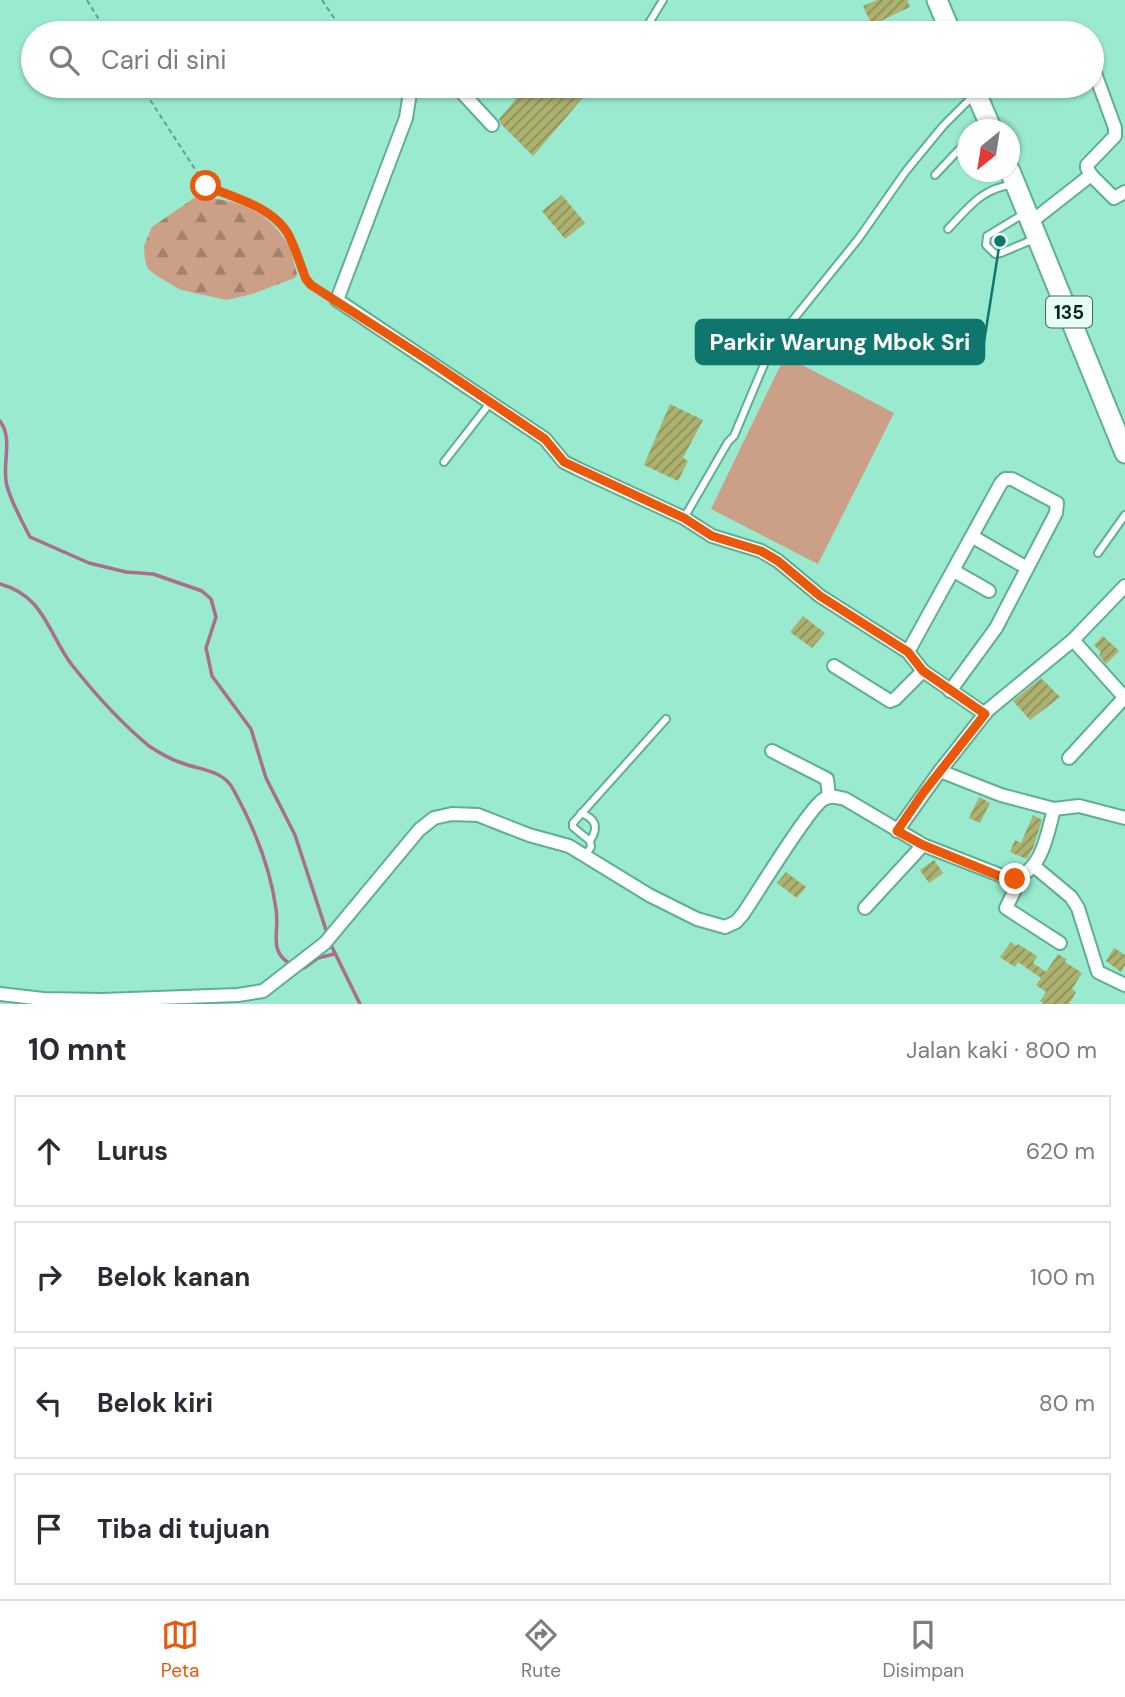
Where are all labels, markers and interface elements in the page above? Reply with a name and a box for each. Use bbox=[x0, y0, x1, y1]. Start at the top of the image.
search box bbox=[21, 21, 1104, 98]
icon: search bbox=[45, 41, 83, 79]
text: Cari di sini bbox=[101, 43, 226, 77]
north arrow bbox=[957, 119, 1020, 182]
route start bbox=[190, 170, 221, 201]
road number: 135 bbox=[1046, 296, 1092, 328]
callout: Parkir Warung Mbok Sri bbox=[696, 320, 984, 364]
text: Parkir Warung Mbok Sri bbox=[710, 327, 970, 357]
route end bbox=[999, 863, 1030, 894]
text: 10 mnt bbox=[28, 1030, 127, 1069]
text: Jalan kaki · 800 m bbox=[906, 1035, 1097, 1065]
icon: ahead bbox=[30, 1132, 68, 1170]
text: Lurus bbox=[97, 1134, 168, 1168]
text: 620 m bbox=[1026, 1136, 1095, 1166]
icon: right bbox=[30, 1258, 68, 1296]
text: Belok kanan bbox=[97, 1260, 250, 1294]
text: 100 m bbox=[1030, 1262, 1095, 1292]
icon: left bbox=[30, 1384, 68, 1422]
text: Belok kiri bbox=[97, 1386, 213, 1420]
text: 80 m bbox=[1039, 1388, 1095, 1418]
icon: arrive bbox=[30, 1510, 68, 1548]
text: Tiba di tujuan bbox=[97, 1512, 270, 1546]
tab: Peta bbox=[161, 1616, 199, 1683]
tab: Rute bbox=[521, 1616, 561, 1683]
tab: Disimpan bbox=[882, 1616, 964, 1683]

